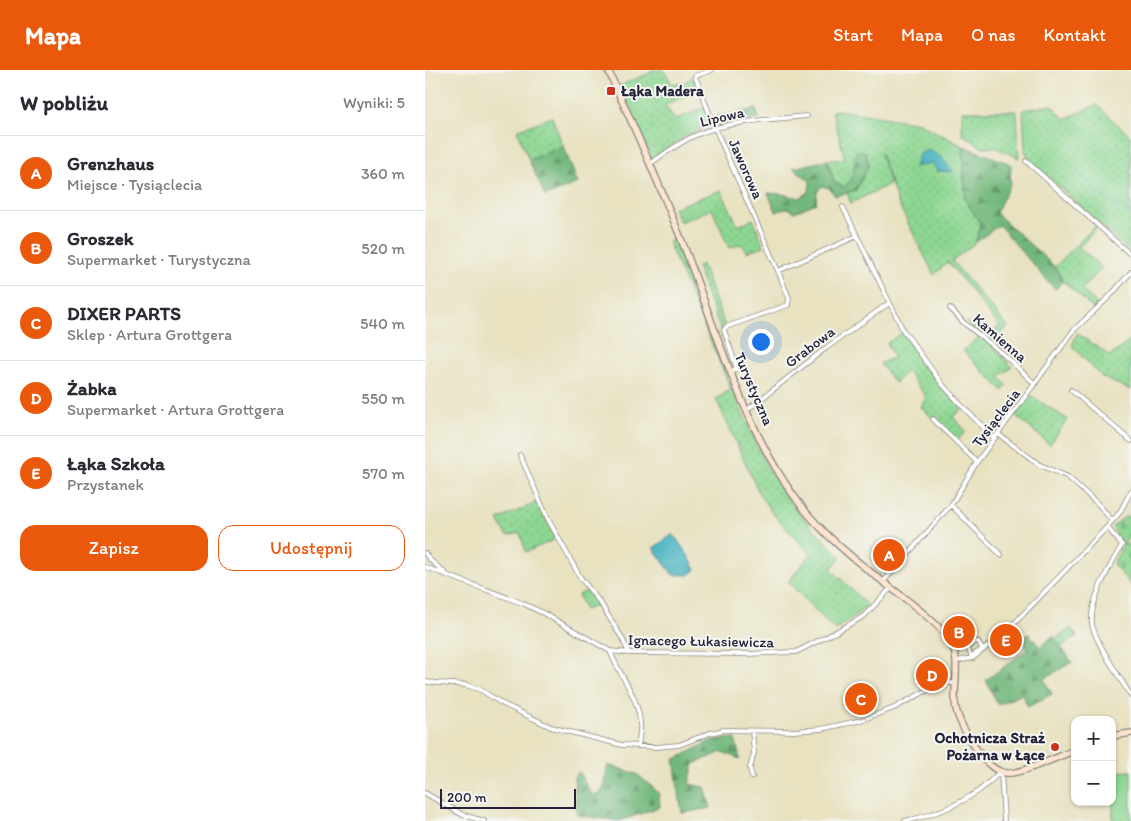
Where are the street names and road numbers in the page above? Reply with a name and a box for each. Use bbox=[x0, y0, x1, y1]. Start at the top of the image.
street label: Lipowa bbox=[698, 103, 746, 131]
street label: Jaworowa bbox=[725, 136, 767, 202]
street label: Kamienna bbox=[969, 310, 1031, 366]
street label: Grabowa bbox=[782, 322, 839, 372]
street label: Turystyczna bbox=[731, 350, 778, 429]
street label: Tysiąclecia bbox=[968, 385, 1024, 451]
street label: Ignacego Łukasiewicza bbox=[628, 631, 775, 651]

